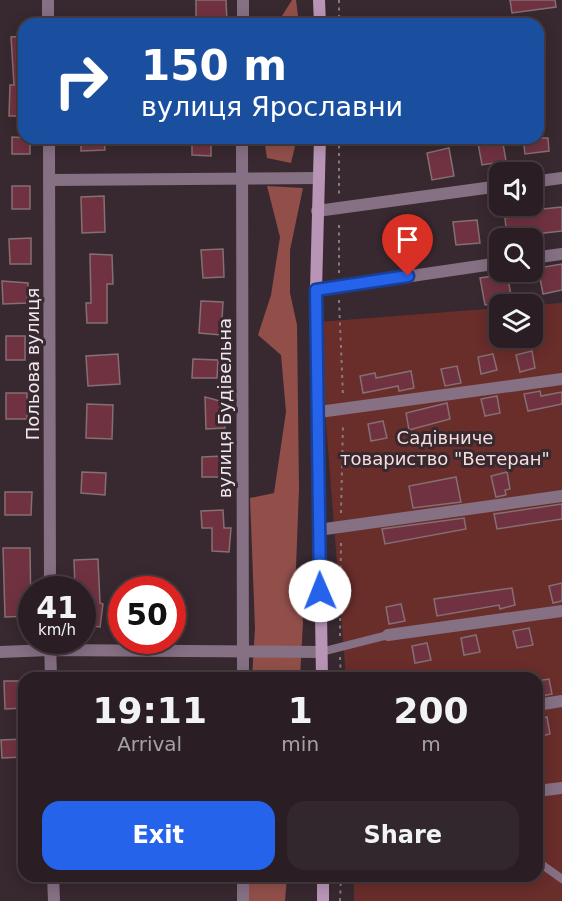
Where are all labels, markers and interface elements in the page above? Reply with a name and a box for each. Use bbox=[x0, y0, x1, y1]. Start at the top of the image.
text: 150 m bbox=[141, 41, 287, 90]
icon: right bbox=[42, 42, 120, 120]
text: вулиця Ярославни bbox=[141, 91, 403, 122]
map controls bbox=[489, 162, 543, 348]
button: sound bbox=[489, 162, 543, 216]
pin bbox=[382, 214, 433, 276]
icon: arrive bbox=[391, 223, 424, 256]
button: search bbox=[489, 228, 543, 282]
street label: Польова вулиця bbox=[22, 288, 43, 440]
button: layers bbox=[489, 294, 543, 348]
street label: вулиця Будівельна bbox=[214, 318, 235, 498]
park label: Садівниче товариство "Ветеран" bbox=[340, 427, 550, 469]
position arrow bbox=[288, 559, 352, 623]
speed limit sign: 50 bbox=[108, 576, 186, 654]
text: 41 bbox=[36, 590, 78, 625]
text: km/h bbox=[38, 621, 76, 639]
text: 19:11 bbox=[92, 690, 207, 731]
text: 1 bbox=[288, 690, 313, 731]
text: 200 bbox=[393, 690, 469, 731]
text: Arrival bbox=[117, 732, 182, 756]
text: min bbox=[281, 732, 319, 756]
text: m bbox=[421, 732, 441, 756]
button: Exit bbox=[42, 801, 275, 870]
button: Share bbox=[287, 801, 519, 870]

